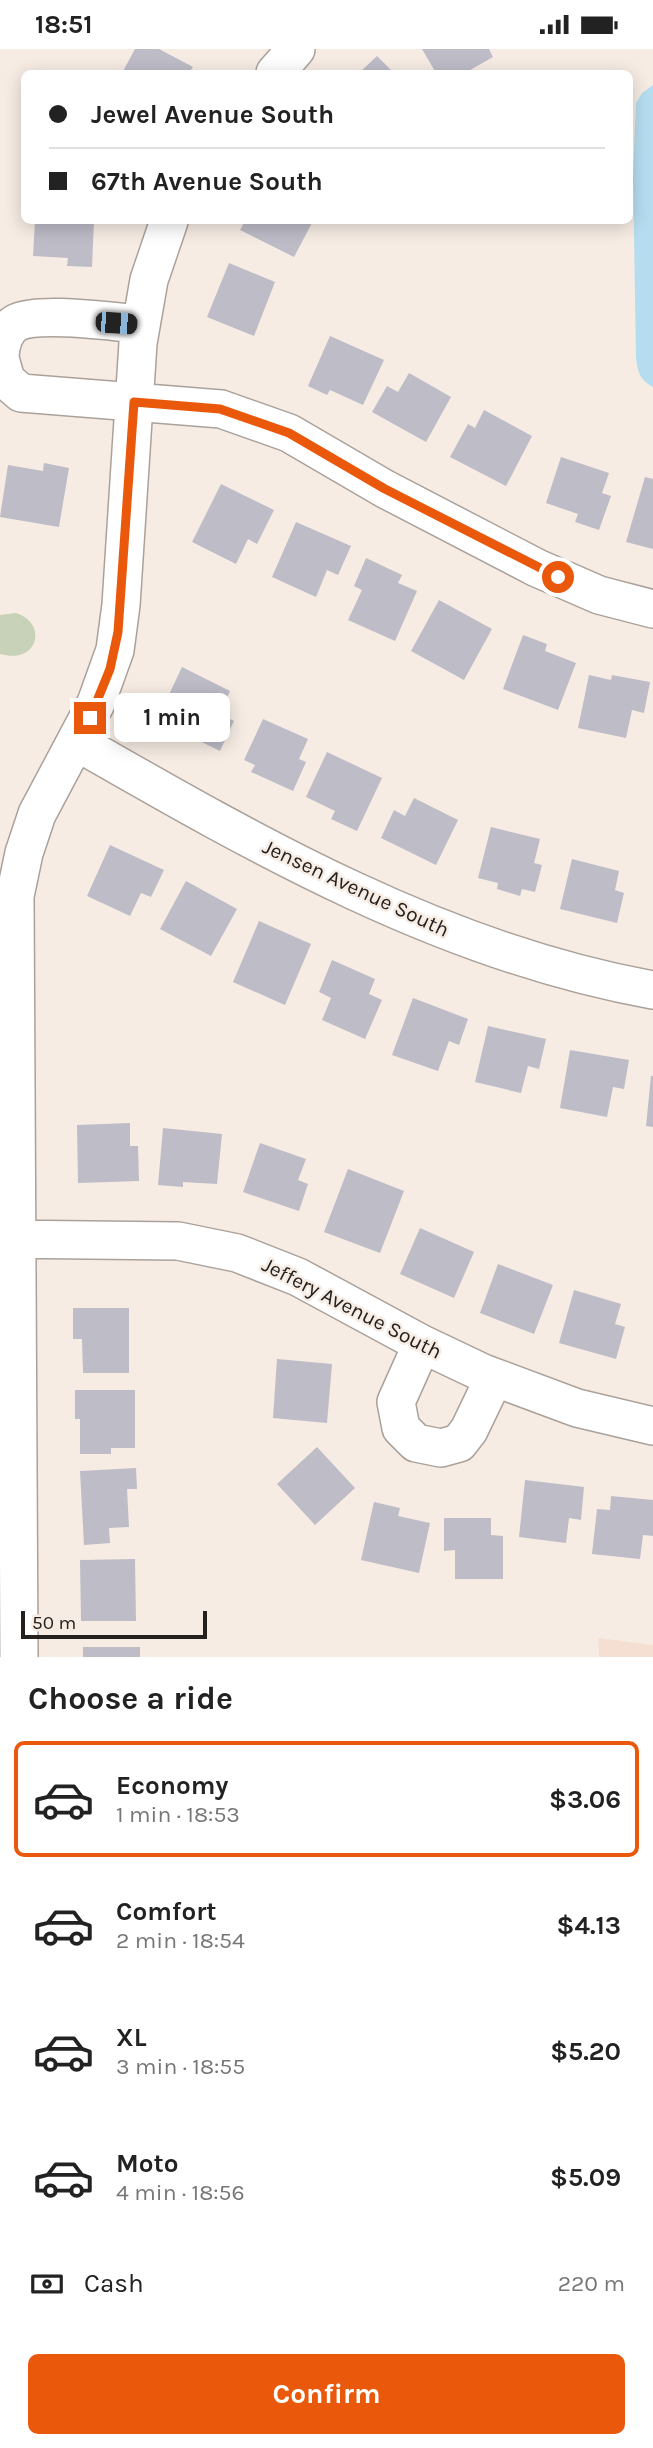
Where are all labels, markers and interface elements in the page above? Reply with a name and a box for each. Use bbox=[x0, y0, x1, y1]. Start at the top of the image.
text: 18:51 bbox=[35, 9, 93, 40]
text: Jewel Avenue South bbox=[91, 99, 334, 130]
text: 67th Avenue South bbox=[91, 166, 323, 197]
car bbox=[95, 311, 138, 335]
route start bbox=[542, 561, 574, 593]
callout: 1 min bbox=[114, 693, 230, 743]
route end bbox=[74, 702, 106, 734]
text: 1 min bbox=[143, 704, 201, 731]
street label: Jensen Avenue South bbox=[259, 834, 453, 942]
street label: Jeffery Avenue South bbox=[258, 1252, 446, 1364]
scale bar bbox=[21, 1608, 206, 1640]
text: 50 m bbox=[32, 1612, 76, 1634]
text: Choose a ride bbox=[28, 1680, 233, 1717]
icon: car bbox=[32, 1768, 95, 1831]
text: Economy bbox=[116, 1770, 228, 1801]
text: $3.06 bbox=[549, 1784, 621, 1815]
text: 1 min · 18:53 bbox=[116, 1801, 240, 1828]
icon: car bbox=[32, 1894, 95, 1957]
text: Comfort bbox=[116, 1896, 217, 1927]
text: $4.13 bbox=[557, 1910, 621, 1941]
text: 2 min · 18:54 bbox=[116, 1927, 245, 1954]
icon: car bbox=[32, 2020, 95, 2083]
text: XL bbox=[116, 2022, 147, 2053]
text: $5.20 bbox=[550, 2036, 621, 2067]
text: 3 min · 18:55 bbox=[116, 2053, 245, 2080]
icon: car bbox=[32, 2146, 95, 2209]
text: Moto bbox=[116, 2148, 178, 2179]
text: $5.09 bbox=[550, 2162, 621, 2193]
text: 4 min · 18:56 bbox=[116, 2179, 245, 2206]
icon: cash bbox=[28, 2265, 66, 2303]
text: Cash bbox=[84, 2268, 144, 2299]
text: 220 m bbox=[558, 2270, 625, 2297]
button: Confirm bbox=[28, 2354, 625, 2434]

